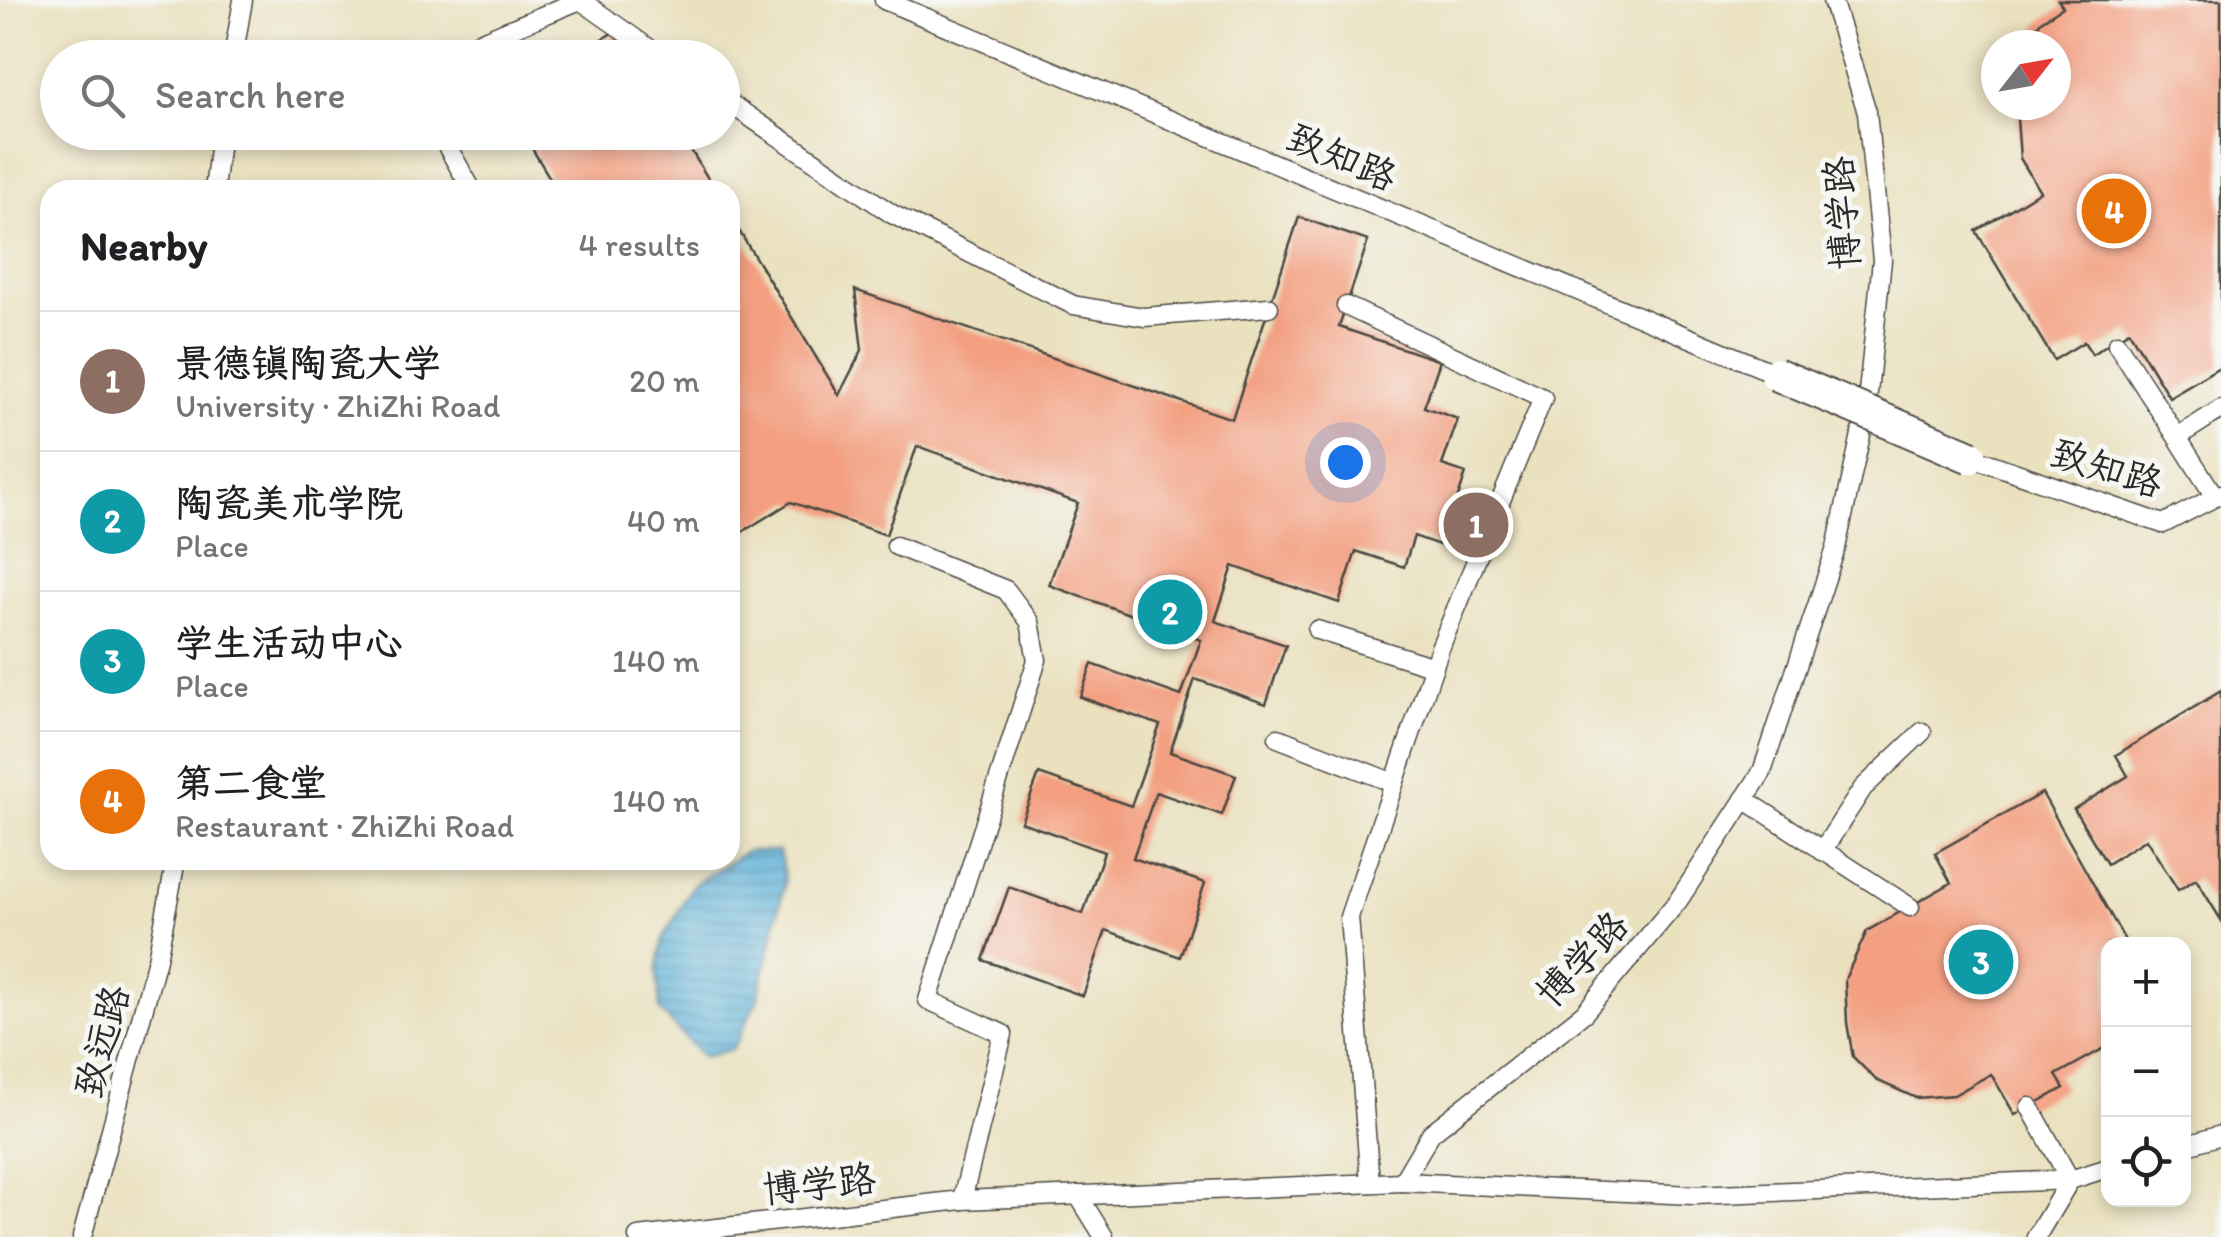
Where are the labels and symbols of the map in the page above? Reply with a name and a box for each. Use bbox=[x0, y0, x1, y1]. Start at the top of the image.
north arrow bbox=[1981, 30, 2071, 120]
street label: 致知路 bbox=[1281, 114, 1403, 200]
street label: 博学路 bbox=[1815, 155, 1869, 271]
pin: 4 bbox=[2082, 174, 2146, 248]
street label: 致知路 bbox=[2046, 429, 2168, 507]
your location bbox=[1320, 437, 1371, 488]
pin: 1 bbox=[1444, 488, 1508, 562]
pin: 2 bbox=[1138, 574, 1202, 650]
street label: 博学路 bbox=[1526, 902, 1638, 1016]
pin: 3 bbox=[1948, 924, 2014, 1000]
street label: 致远路 bbox=[65, 980, 139, 1102]
street label: 博学路 bbox=[760, 1155, 878, 1213]

